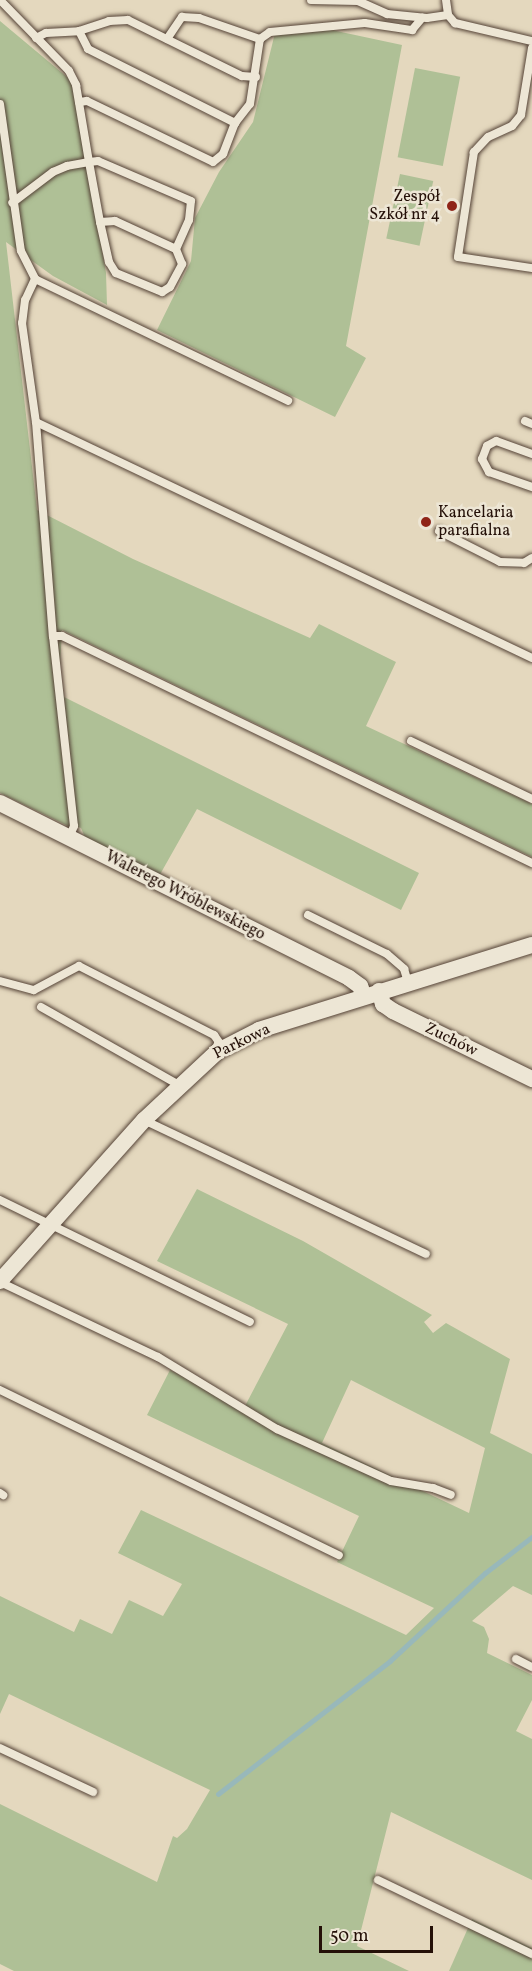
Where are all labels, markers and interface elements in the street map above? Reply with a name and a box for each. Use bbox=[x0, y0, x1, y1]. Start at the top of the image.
place label: Zespół Szkół nr 4 bbox=[369, 187, 440, 225]
marker: Zespół Szkół nr 4 bbox=[445, 199, 459, 213]
place label: Kancelaria parafialna bbox=[438, 503, 513, 541]
marker: Kancelaria parafialna bbox=[419, 515, 433, 529]
street label: Walerego Wróblewskiego bbox=[102, 847, 268, 945]
street label: Zuchów bbox=[422, 1019, 480, 1061]
street label: Parkowa bbox=[210, 1020, 274, 1064]
scale bar bbox=[322, 1914, 436, 1952]
text: 50 m bbox=[330, 1924, 369, 1949]

